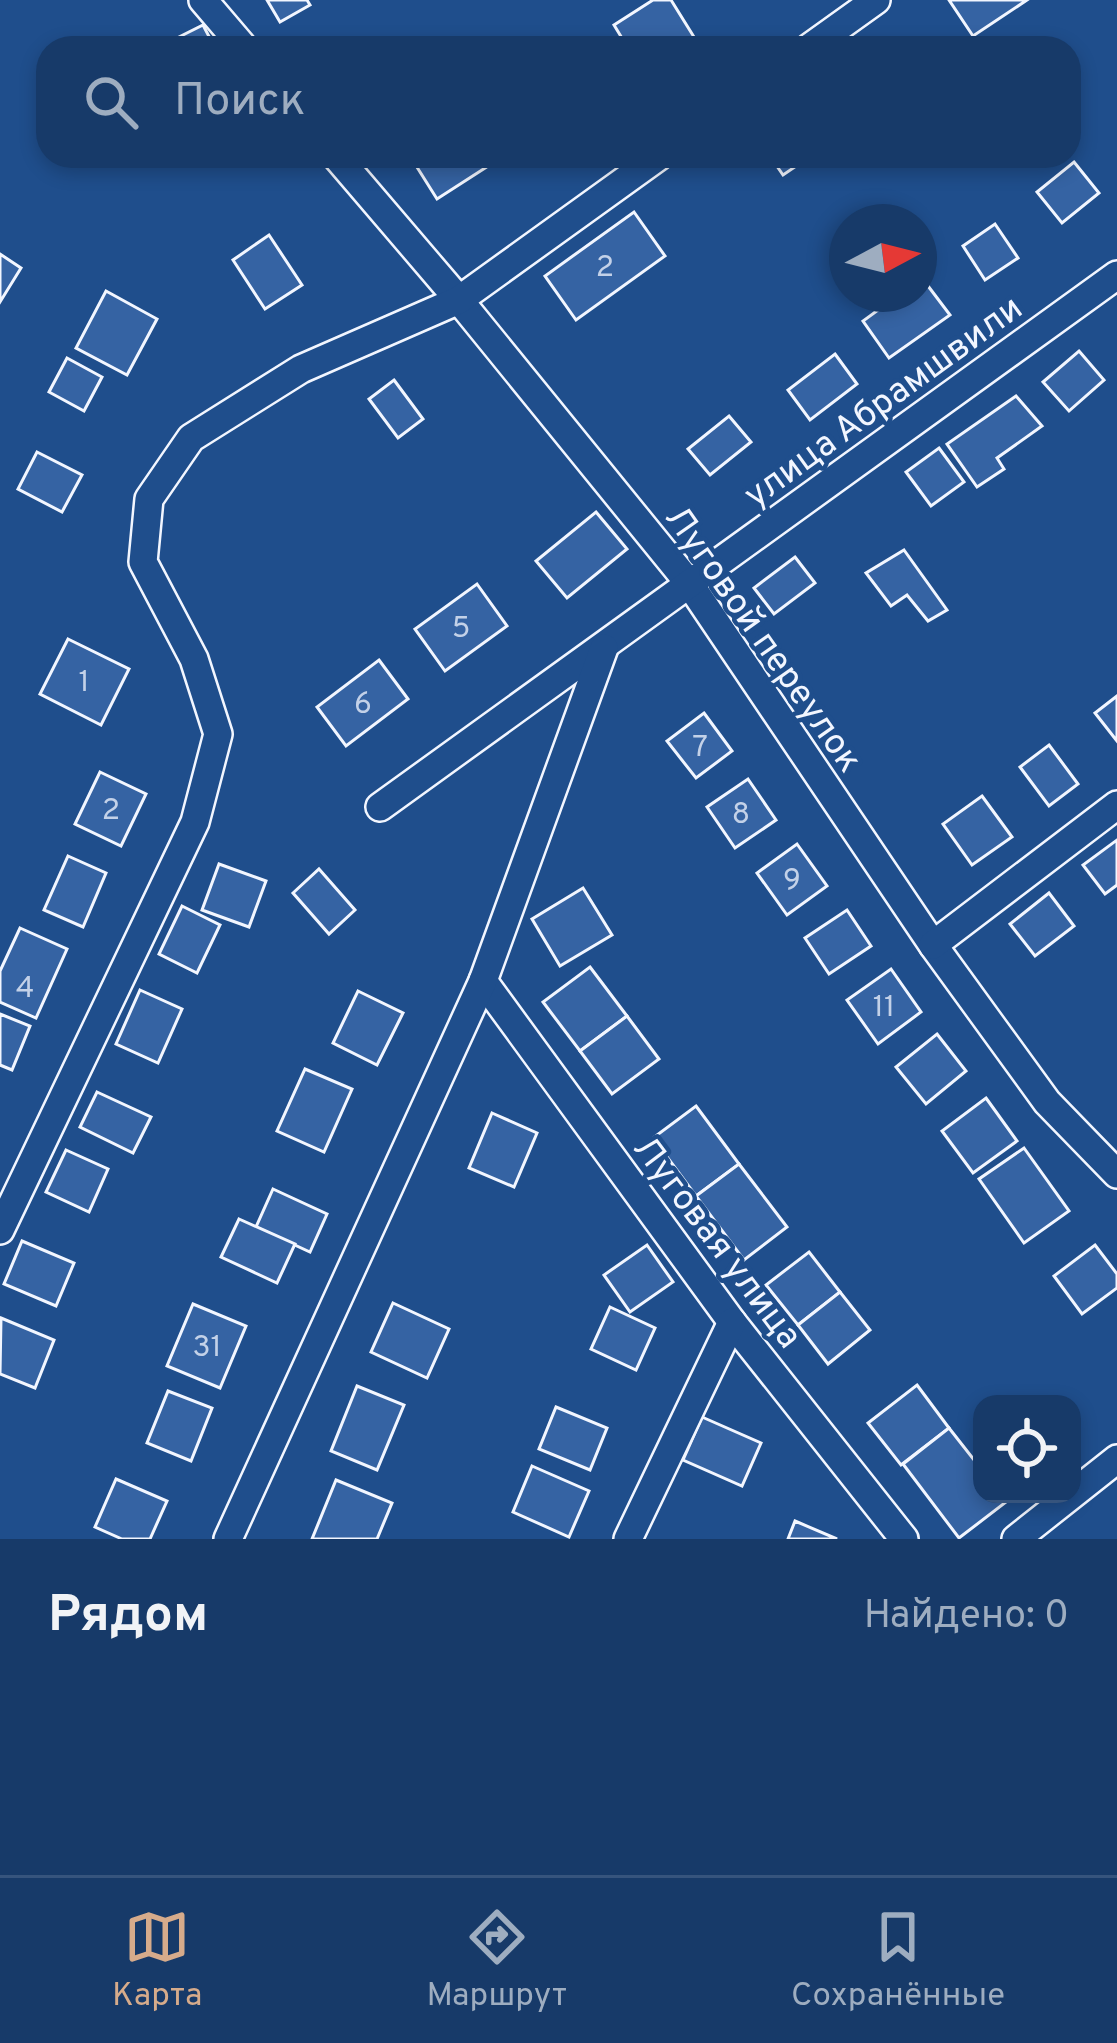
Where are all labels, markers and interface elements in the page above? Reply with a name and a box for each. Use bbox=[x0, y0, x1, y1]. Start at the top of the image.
search box bbox=[36, 36, 1081, 168]
icon: search bbox=[78, 69, 144, 135]
text: Поиск bbox=[174, 74, 305, 131]
north arrow bbox=[829, 204, 937, 312]
house number: 2 bbox=[596, 250, 614, 287]
street label: улица Абрамшвили bbox=[736, 287, 1033, 520]
street label: Луговой переулок bbox=[652, 498, 871, 783]
house number: 5 bbox=[452, 611, 470, 648]
house number: 1 bbox=[78, 665, 90, 702]
house number: 6 bbox=[354, 687, 372, 724]
house number: 7 bbox=[692, 730, 708, 767]
house number: 2 bbox=[102, 793, 120, 830]
house number: 8 bbox=[732, 797, 750, 834]
house number: 9 bbox=[783, 863, 801, 900]
house number: 4 bbox=[16, 971, 34, 1008]
house number: 11 bbox=[873, 990, 895, 1027]
street label: Луговая улица bbox=[621, 1128, 811, 1359]
house number: 31 bbox=[192, 1330, 222, 1367]
map controls bbox=[973, 1395, 1081, 1503]
button: locate bbox=[973, 1395, 1081, 1503]
text: Рядом bbox=[48, 1585, 208, 1650]
text: Найдено: 0 bbox=[864, 1593, 1069, 1642]
tab: Карта bbox=[112, 1904, 202, 2018]
tab: Маршрут bbox=[426, 1904, 567, 2018]
tab: Сохранённые bbox=[791, 1904, 1005, 2018]

